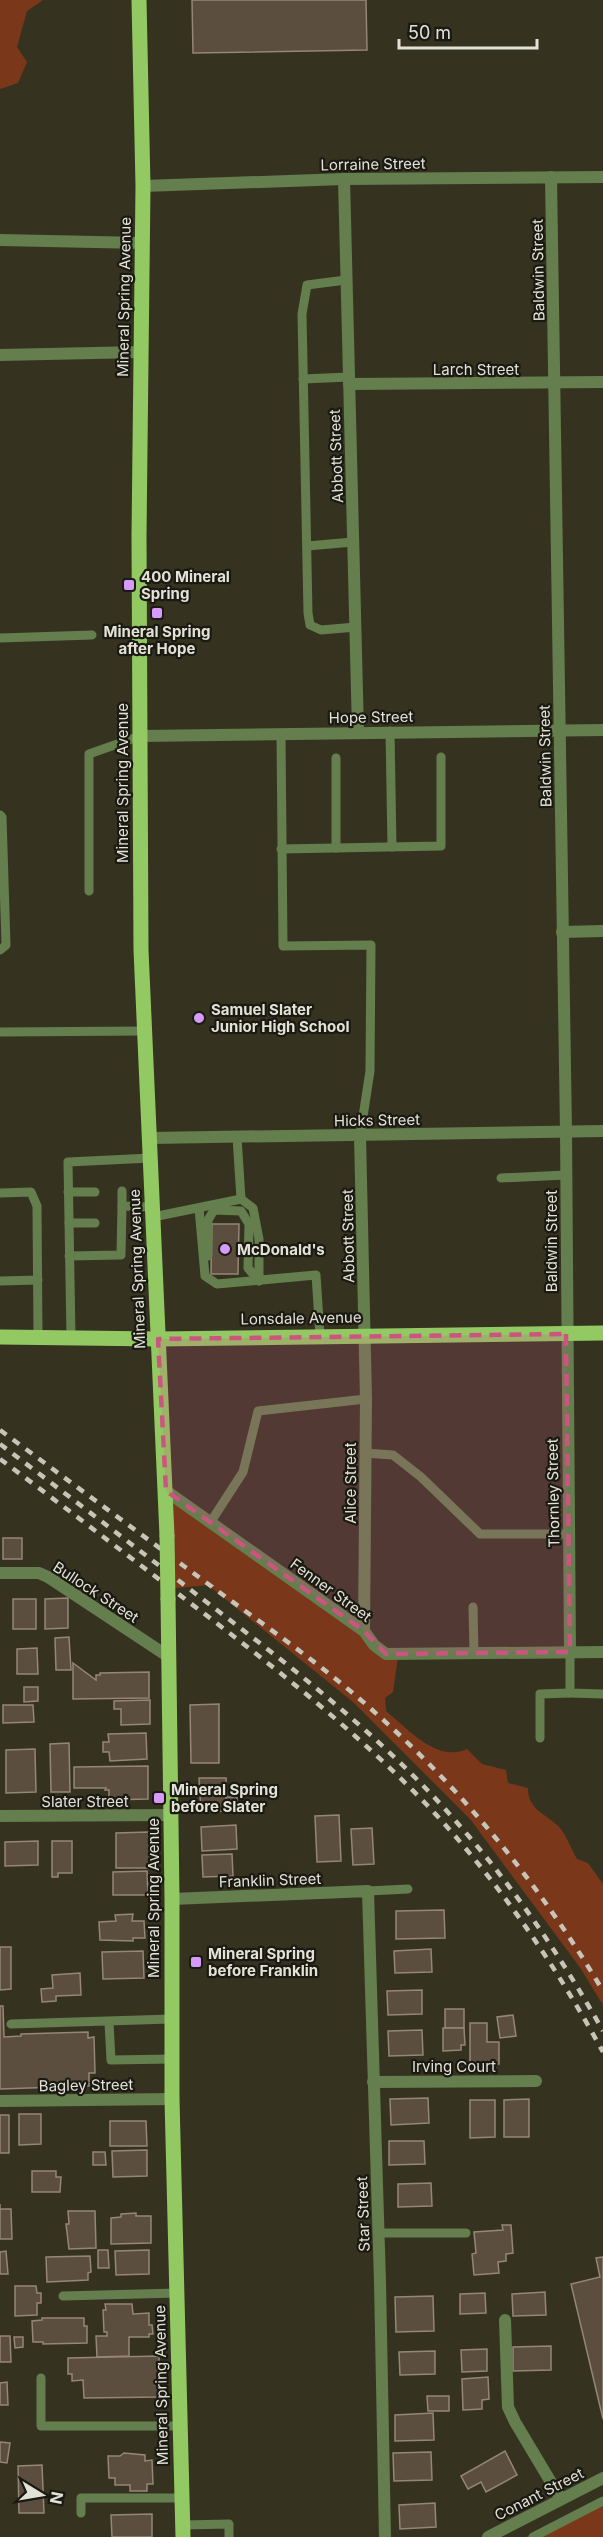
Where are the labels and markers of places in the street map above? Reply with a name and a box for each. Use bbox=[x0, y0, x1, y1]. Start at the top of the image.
place label: 400 Mineral Spring bbox=[141, 567, 230, 603]
marker: 400 Mineral Spring bbox=[122, 578, 136, 592]
marker: Mineral Spring after Hope bbox=[150, 606, 164, 620]
place label: Mineral Spring after Hope bbox=[104, 622, 210, 658]
place label: Samuel Slater Junior High School bbox=[211, 1000, 349, 1036]
marker: Samuel Slater Junior High School bbox=[192, 1011, 206, 1025]
place label: McDonald's bbox=[237, 1240, 325, 1259]
marker: McDonald's bbox=[218, 1242, 232, 1256]
place label: Mineral Spring before Slater bbox=[171, 1780, 278, 1816]
marker: Mineral Spring before Slater bbox=[152, 1791, 166, 1805]
place label: Mineral Spring before Franklin bbox=[208, 1944, 318, 1980]
marker: Mineral Spring before Franklin bbox=[189, 1955, 203, 1969]

